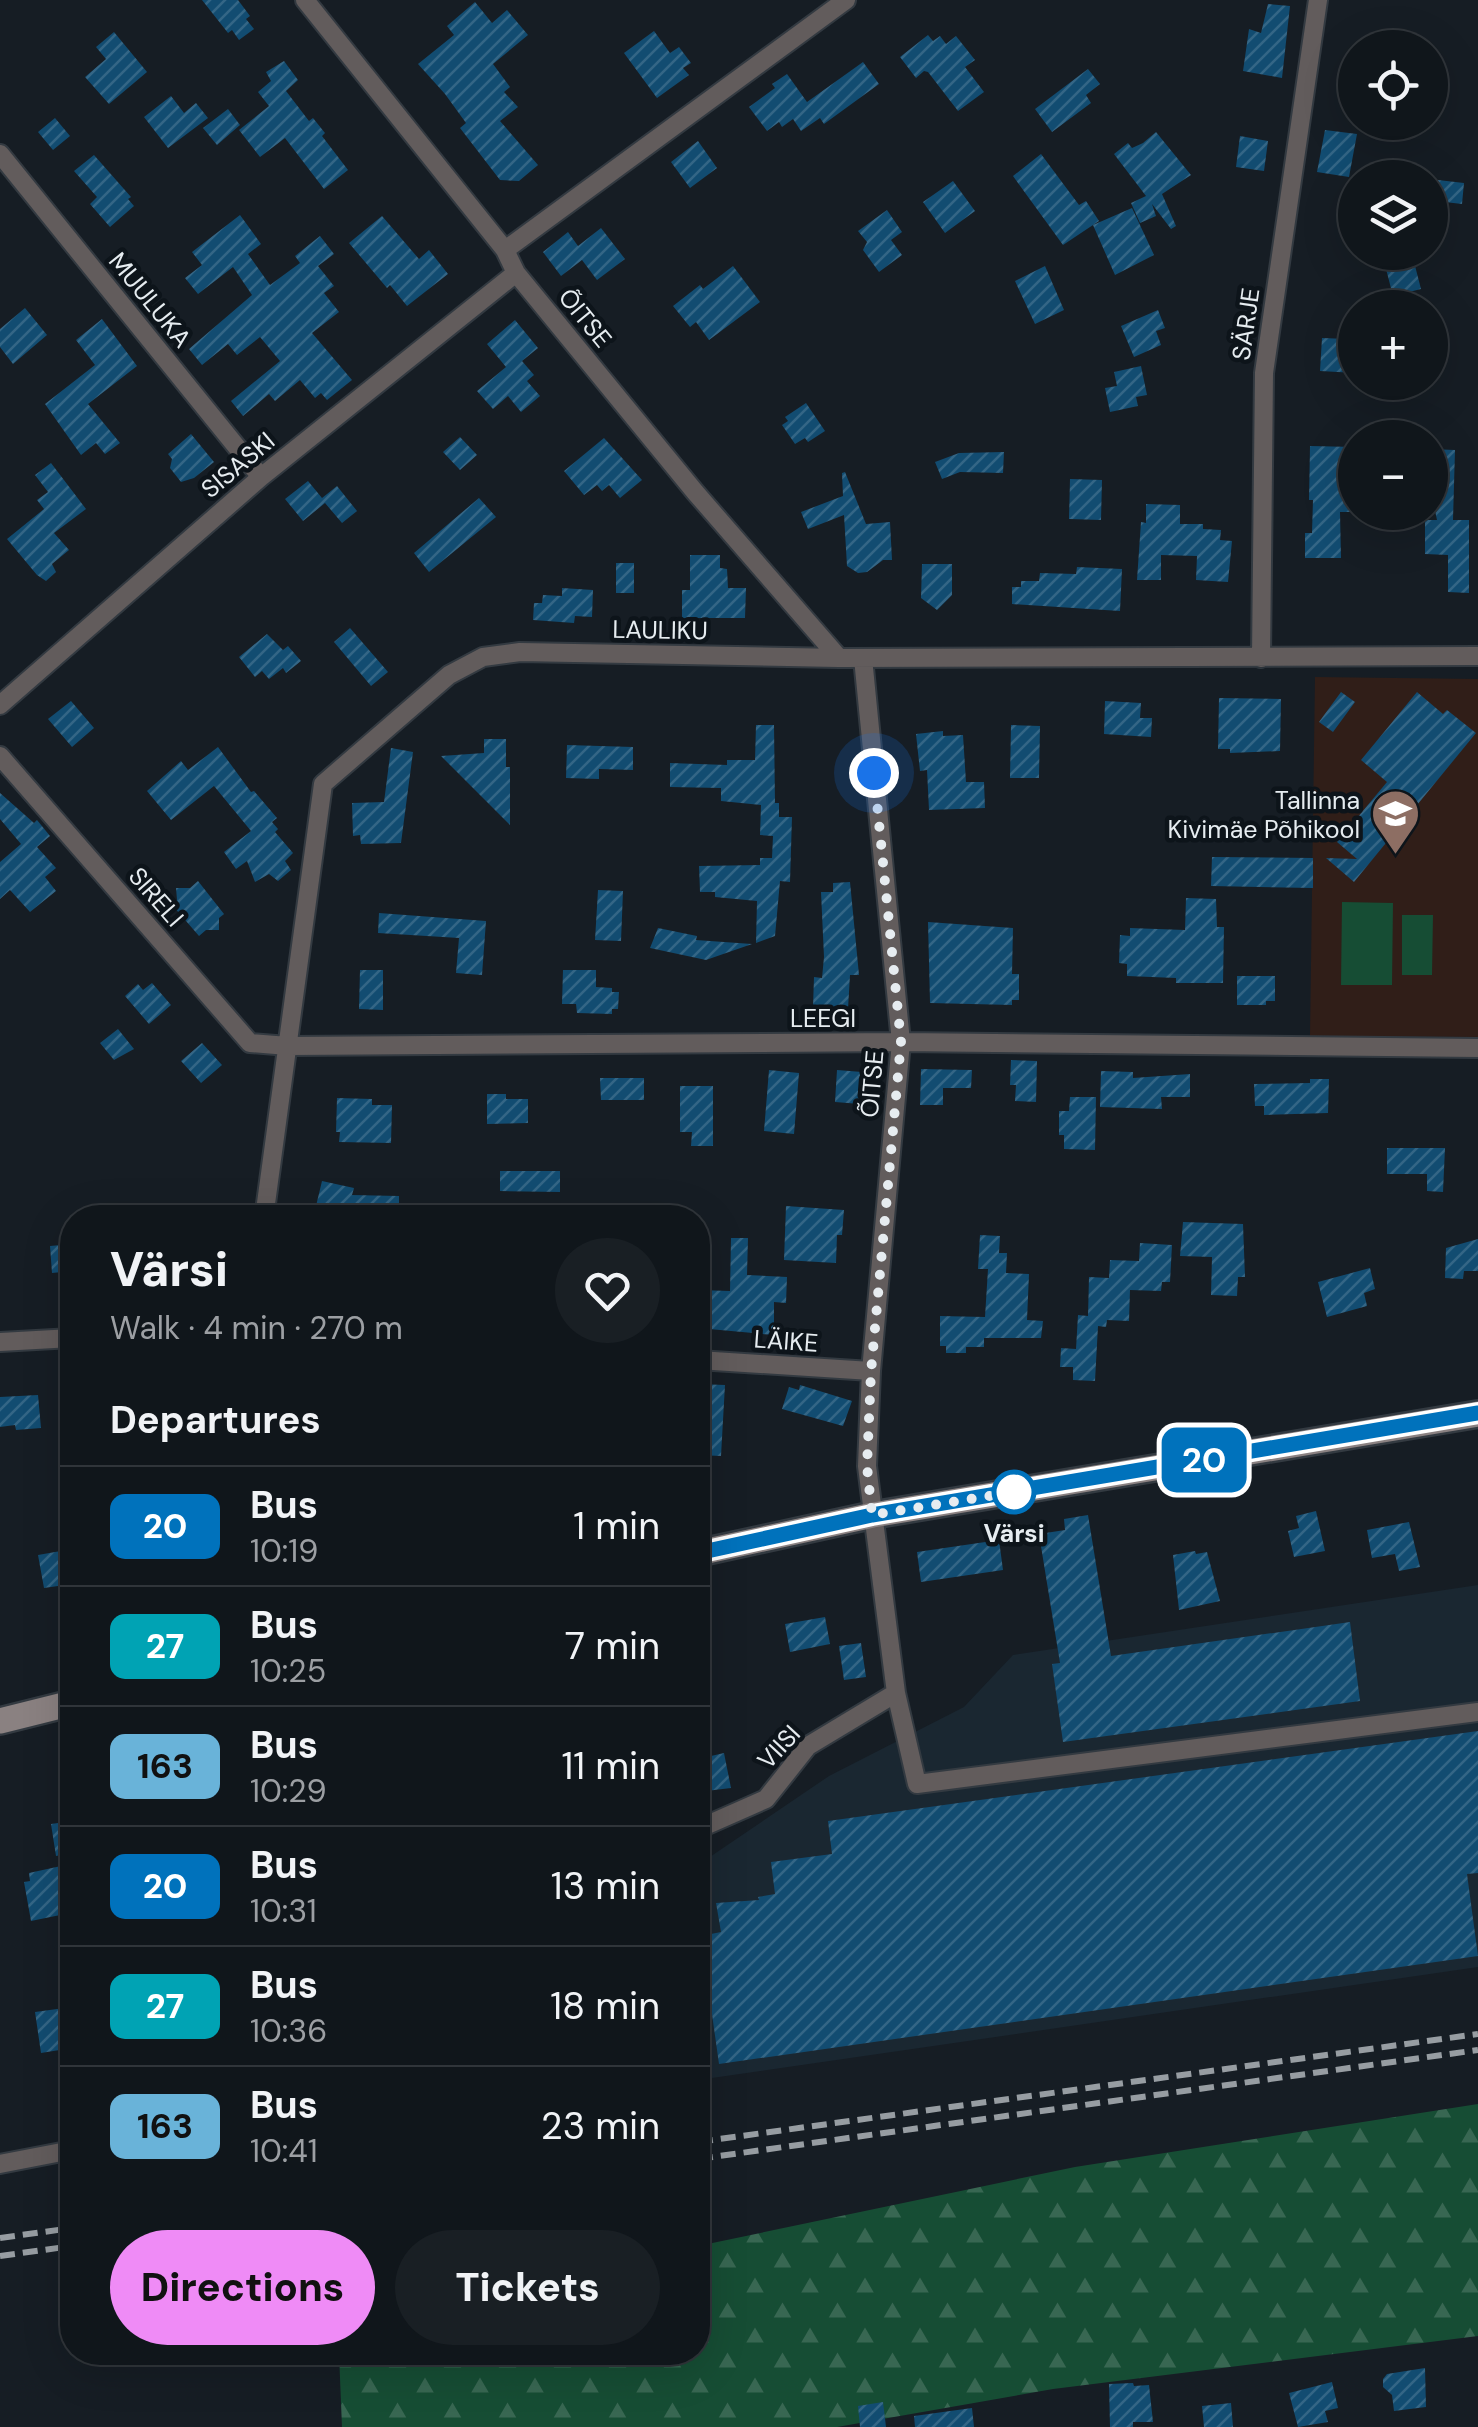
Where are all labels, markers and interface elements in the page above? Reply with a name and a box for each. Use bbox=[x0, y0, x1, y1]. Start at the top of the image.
map controls bbox=[1338, 30, 1448, 530]
button: locate bbox=[1338, 30, 1448, 140]
button: layers bbox=[1338, 160, 1448, 270]
street label: MUULUKA bbox=[101, 245, 199, 355]
street label: ÕITSE bbox=[551, 281, 619, 355]
street label: SÄRJE bbox=[1225, 286, 1267, 362]
button: + bbox=[1338, 290, 1448, 400]
button: − bbox=[1338, 420, 1448, 530]
street label: SISASKI bbox=[194, 425, 282, 505]
street label: LAULIKU bbox=[612, 613, 708, 647]
your location bbox=[849, 748, 899, 798]
place label: Tallinna Kivimäe Põhikool bbox=[1168, 784, 1360, 846]
school or university icon: Tallinna Kivimäe Põhikool bbox=[1369, 788, 1421, 856]
street label: SIRELI bbox=[121, 860, 191, 934]
street label: LEEGI bbox=[790, 1002, 856, 1035]
street label: ÕITSE bbox=[853, 1049, 891, 1119]
text: Värsi bbox=[110, 1238, 228, 1301]
button: heart bbox=[555, 1238, 660, 1343]
text: Walk · 4 min · 270 m bbox=[110, 1307, 403, 1349]
street label: LÄIKE bbox=[753, 1322, 819, 1360]
text: Departures bbox=[110, 1395, 321, 1445]
line badge: 20 bbox=[1159, 1428, 1249, 1492]
text: 20 bbox=[1182, 1437, 1226, 1483]
marker: Värsi bbox=[993, 1471, 1035, 1513]
text: Bus bbox=[250, 1480, 318, 1530]
text: 1 min bbox=[573, 1501, 660, 1551]
text: 20 bbox=[143, 1503, 187, 1549]
place label: Värsi bbox=[983, 1517, 1045, 1550]
text: 10:19 bbox=[250, 1530, 318, 1572]
text: Bus bbox=[250, 1600, 318, 1650]
text: 7 min bbox=[565, 1621, 660, 1671]
text: 27 bbox=[146, 1623, 184, 1669]
text: 10:25 bbox=[250, 1650, 326, 1692]
street label: VIISI bbox=[750, 1718, 808, 1776]
text: Bus bbox=[250, 1720, 318, 1770]
text: 11 min bbox=[561, 1741, 660, 1791]
text: 163 bbox=[137, 1743, 193, 1789]
text: 10:29 bbox=[250, 1770, 327, 1812]
text: Bus bbox=[250, 1840, 318, 1890]
text: 13 min bbox=[551, 1861, 660, 1911]
text: 20 bbox=[143, 1863, 187, 1909]
text: 10:31 bbox=[250, 1890, 317, 1932]
text: Bus bbox=[250, 1960, 318, 2010]
text: 18 min bbox=[550, 1981, 660, 2031]
text: 27 bbox=[146, 1983, 184, 2029]
text: 10:36 bbox=[250, 2010, 327, 2052]
text: Bus bbox=[250, 2080, 318, 2130]
text: 23 min bbox=[541, 2101, 660, 2151]
text: 163 bbox=[137, 2103, 193, 2149]
text: 10:41 bbox=[250, 2130, 318, 2172]
button: Directions bbox=[110, 2230, 375, 2345]
button: Tickets bbox=[395, 2230, 660, 2345]

